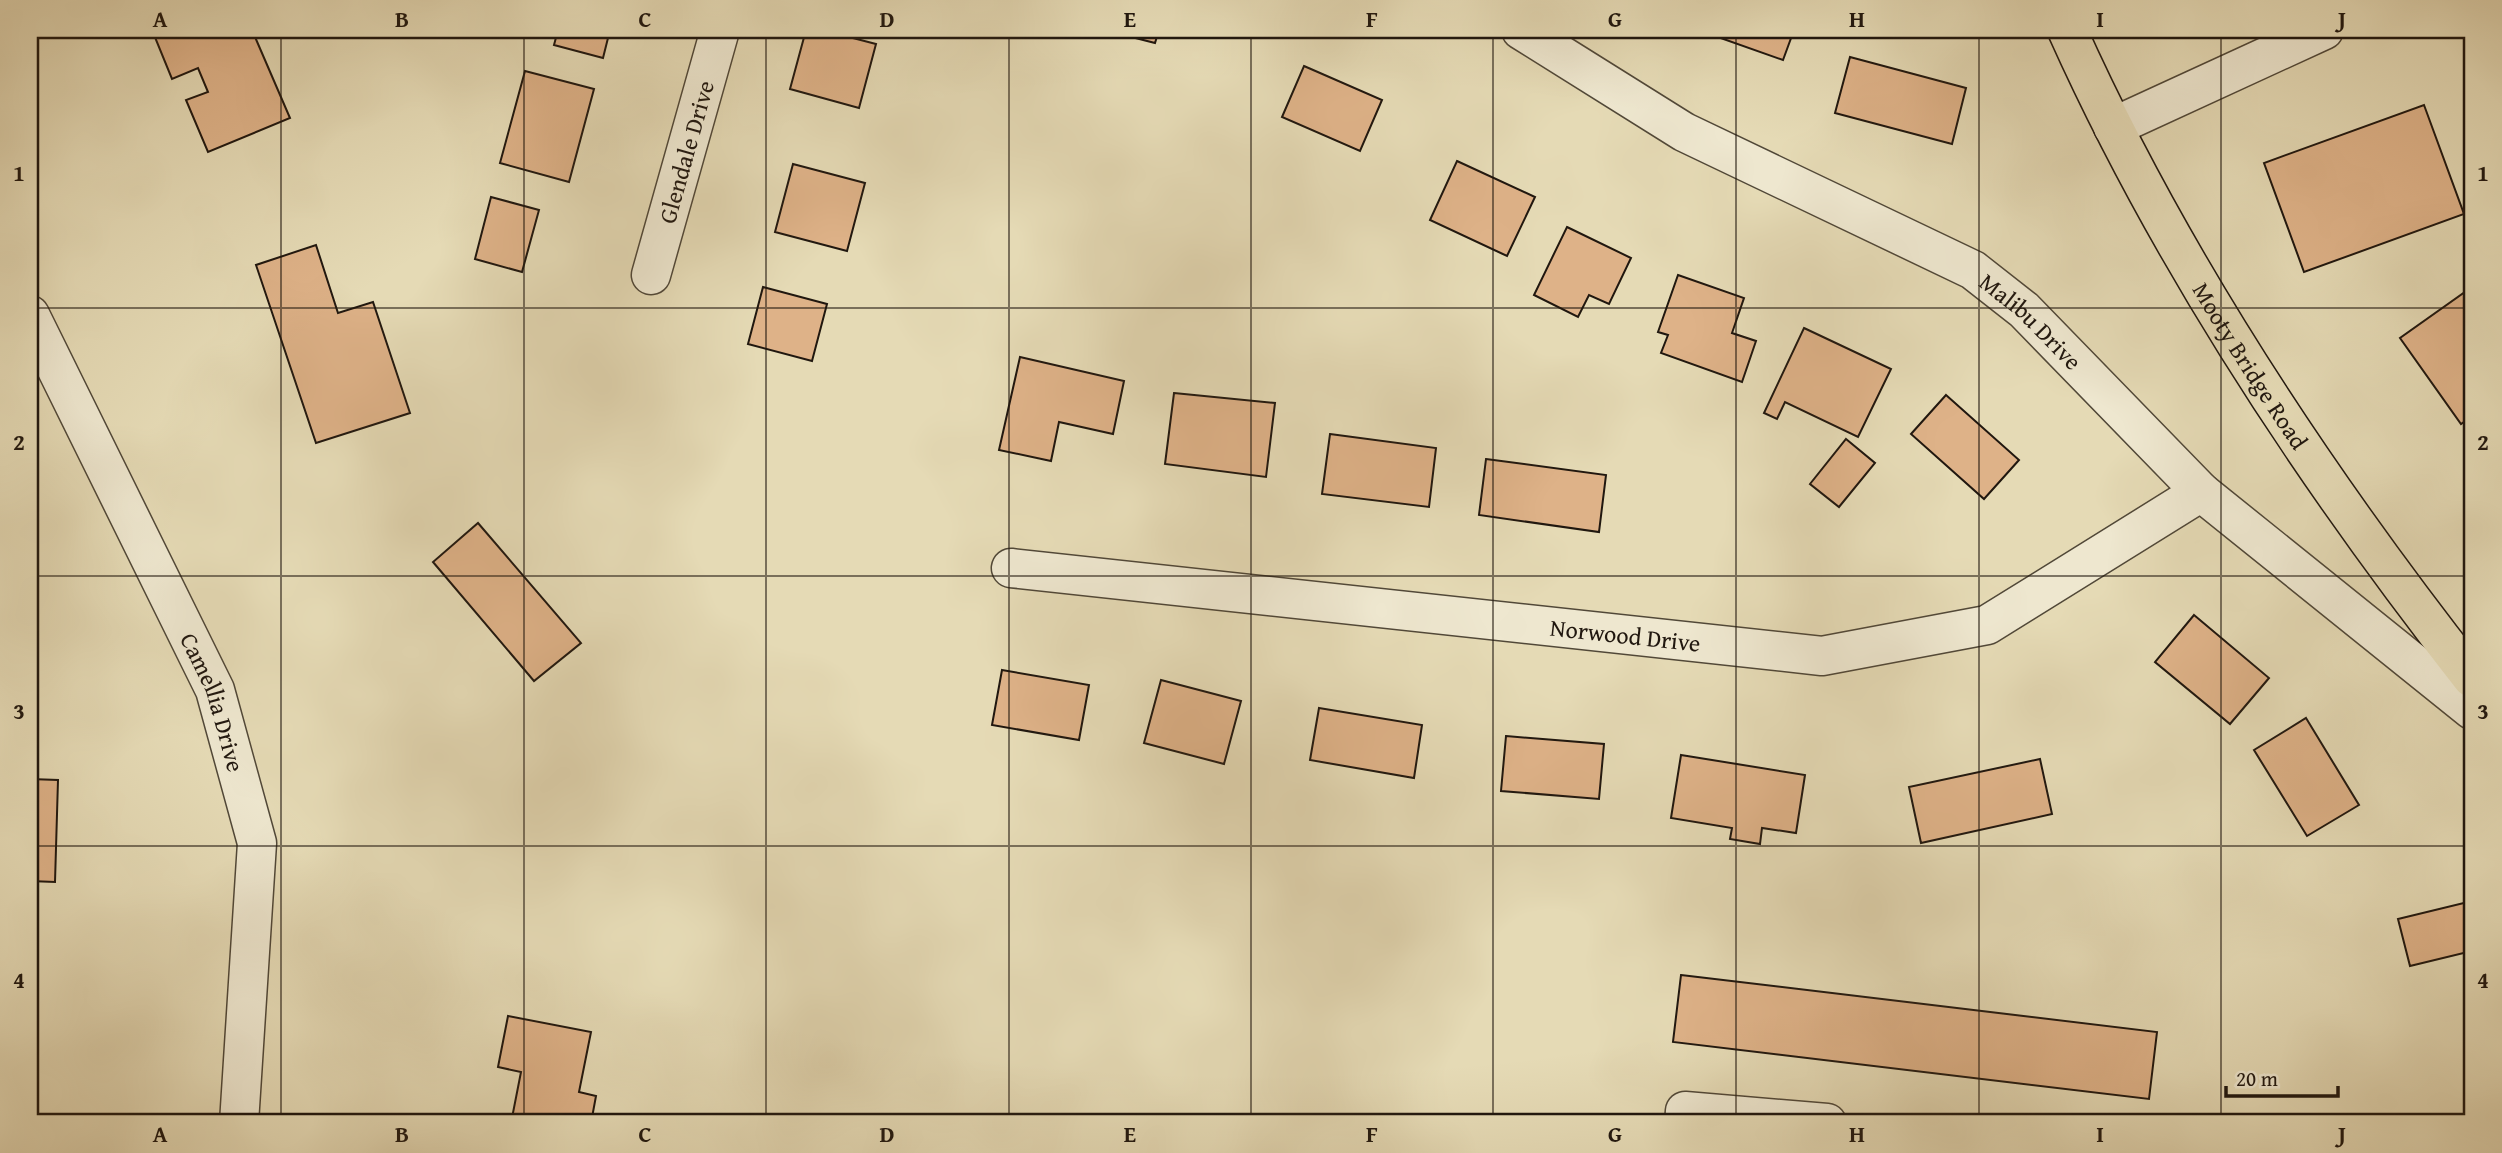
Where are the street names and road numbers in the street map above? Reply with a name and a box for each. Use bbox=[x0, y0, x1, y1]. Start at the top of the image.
street label: Glendale Drive bbox=[649, 76, 722, 227]
street label: Malibu Drive bbox=[1972, 264, 2090, 378]
street label: Mooty Bridge Road bbox=[2185, 276, 2317, 456]
street label: Norwood Drive bbox=[1548, 609, 1702, 660]
street label: Camellia Drive bbox=[172, 627, 254, 776]

